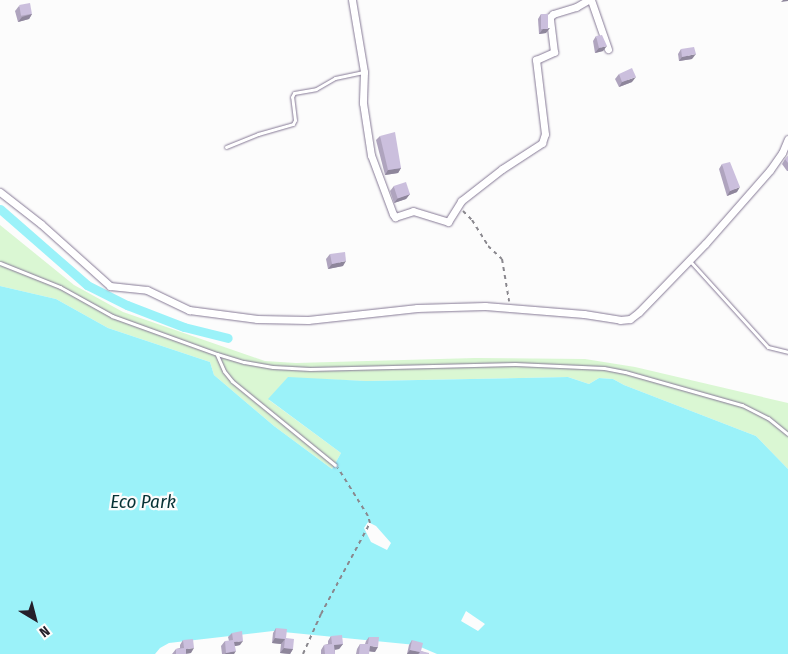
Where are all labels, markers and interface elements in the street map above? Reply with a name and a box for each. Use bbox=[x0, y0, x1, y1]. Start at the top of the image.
water label: Eco Park bbox=[110, 491, 176, 513]
north arrow bbox=[10, 594, 60, 644]
text: N bbox=[36, 622, 53, 641]

